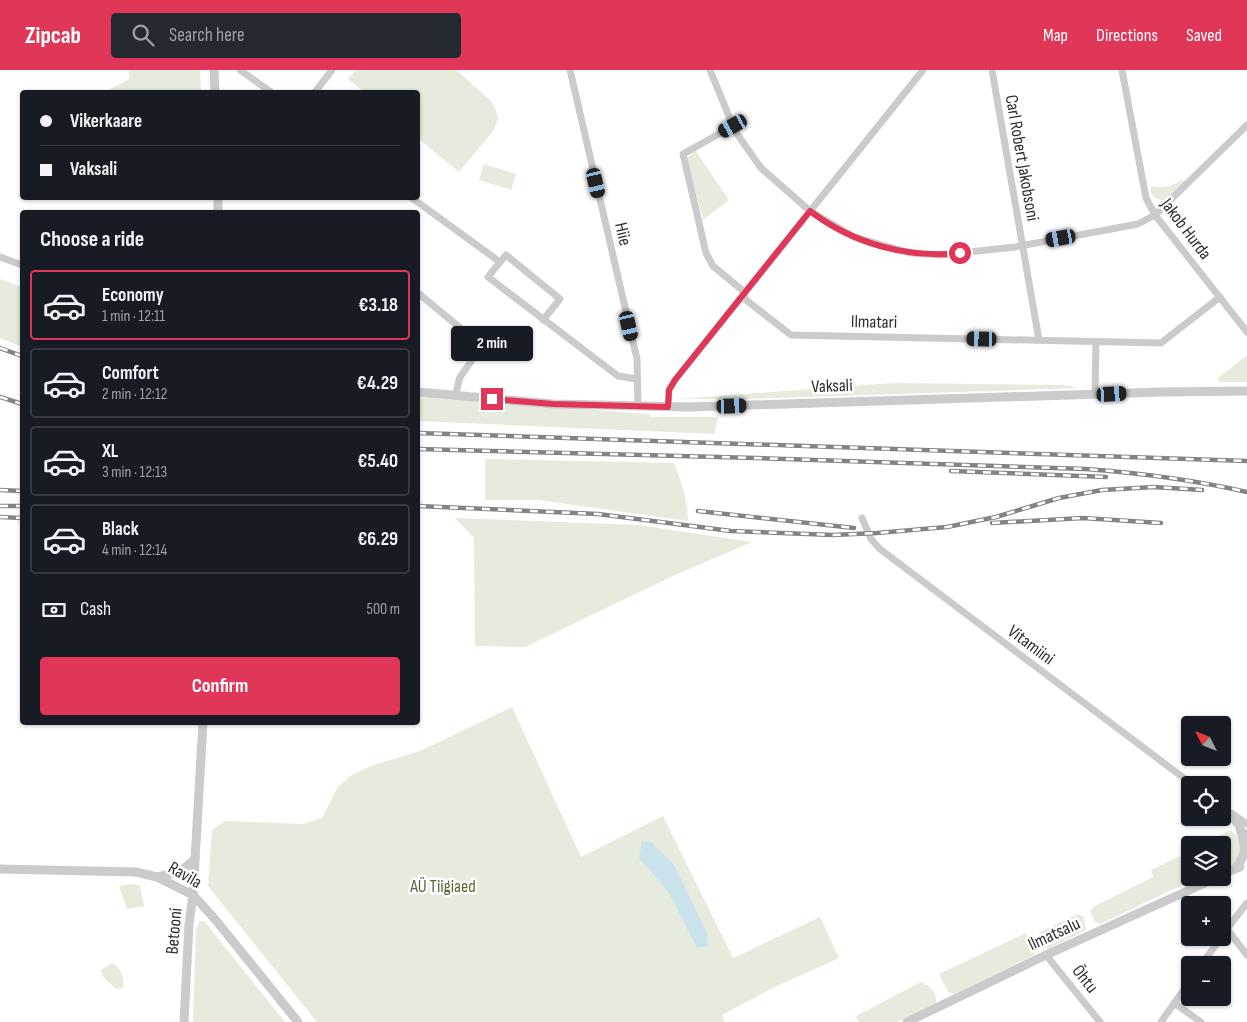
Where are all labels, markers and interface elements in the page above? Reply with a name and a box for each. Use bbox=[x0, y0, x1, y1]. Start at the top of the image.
search box bbox=[111, 13, 461, 58]
text: Zipcab bbox=[25, 21, 81, 50]
icon: search bbox=[129, 21, 157, 49]
text: Search here bbox=[169, 24, 245, 47]
text: Map bbox=[1043, 25, 1068, 46]
text: Directions bbox=[1096, 25, 1158, 46]
text: Saved bbox=[1186, 25, 1222, 46]
street label: Carl Robert Jakobsoni bbox=[1001, 93, 1043, 223]
text: Vikerkaare bbox=[70, 110, 142, 133]
car bbox=[716, 112, 749, 140]
text: Vaksali bbox=[70, 158, 117, 181]
car bbox=[585, 167, 606, 199]
street label: Jakob Hurda bbox=[1156, 194, 1216, 264]
street label: Hiie bbox=[610, 220, 636, 248]
text: Choose a ride bbox=[40, 226, 144, 253]
car bbox=[1044, 228, 1077, 248]
route start bbox=[949, 242, 971, 264]
icon: car bbox=[42, 283, 87, 328]
text: Economy bbox=[102, 284, 164, 307]
text: €3.18 bbox=[359, 294, 398, 317]
text: 1 min · 12:11 bbox=[102, 307, 165, 326]
car bbox=[618, 310, 639, 342]
street label: Ilmatari bbox=[851, 311, 897, 333]
callout: 2 min bbox=[451, 326, 533, 362]
car bbox=[966, 331, 997, 347]
text: 2 min bbox=[477, 334, 507, 353]
icon: car bbox=[42, 361, 87, 406]
text: Comfort bbox=[102, 362, 159, 385]
text: €4.29 bbox=[357, 372, 398, 395]
street label: Vaksali bbox=[811, 375, 853, 397]
text: 2 min · 12:12 bbox=[102, 385, 167, 404]
car bbox=[1096, 386, 1127, 402]
route end bbox=[481, 388, 503, 410]
car bbox=[716, 398, 747, 414]
icon: car bbox=[42, 439, 87, 484]
text: XL bbox=[102, 440, 118, 463]
text: €5.40 bbox=[357, 450, 398, 473]
text: 3 min · 12:13 bbox=[102, 463, 167, 482]
icon: car bbox=[42, 517, 87, 562]
text: Black bbox=[102, 518, 139, 541]
text: €6.29 bbox=[358, 528, 398, 551]
text: 4 min · 12:14 bbox=[102, 541, 167, 560]
icon: cash bbox=[40, 596, 68, 624]
text: Cash bbox=[80, 598, 111, 621]
text: 500 m bbox=[366, 600, 400, 619]
street label: Vitamiini bbox=[1003, 621, 1059, 669]
button: Confirm bbox=[40, 657, 400, 715]
north arrow bbox=[1181, 716, 1231, 766]
map controls bbox=[1181, 716, 1231, 1006]
button: locate bbox=[1181, 776, 1231, 826]
button: layers bbox=[1181, 836, 1231, 886]
street label: Ravila bbox=[164, 857, 206, 893]
park label: AÜ Tiigiaed bbox=[409, 876, 476, 897]
button: + bbox=[1181, 896, 1231, 946]
street label: Betooni bbox=[162, 907, 186, 955]
street label: Ilmatsalu bbox=[1025, 913, 1083, 955]
button: − bbox=[1181, 956, 1231, 1006]
street label: Õhtu bbox=[1068, 961, 1102, 997]

